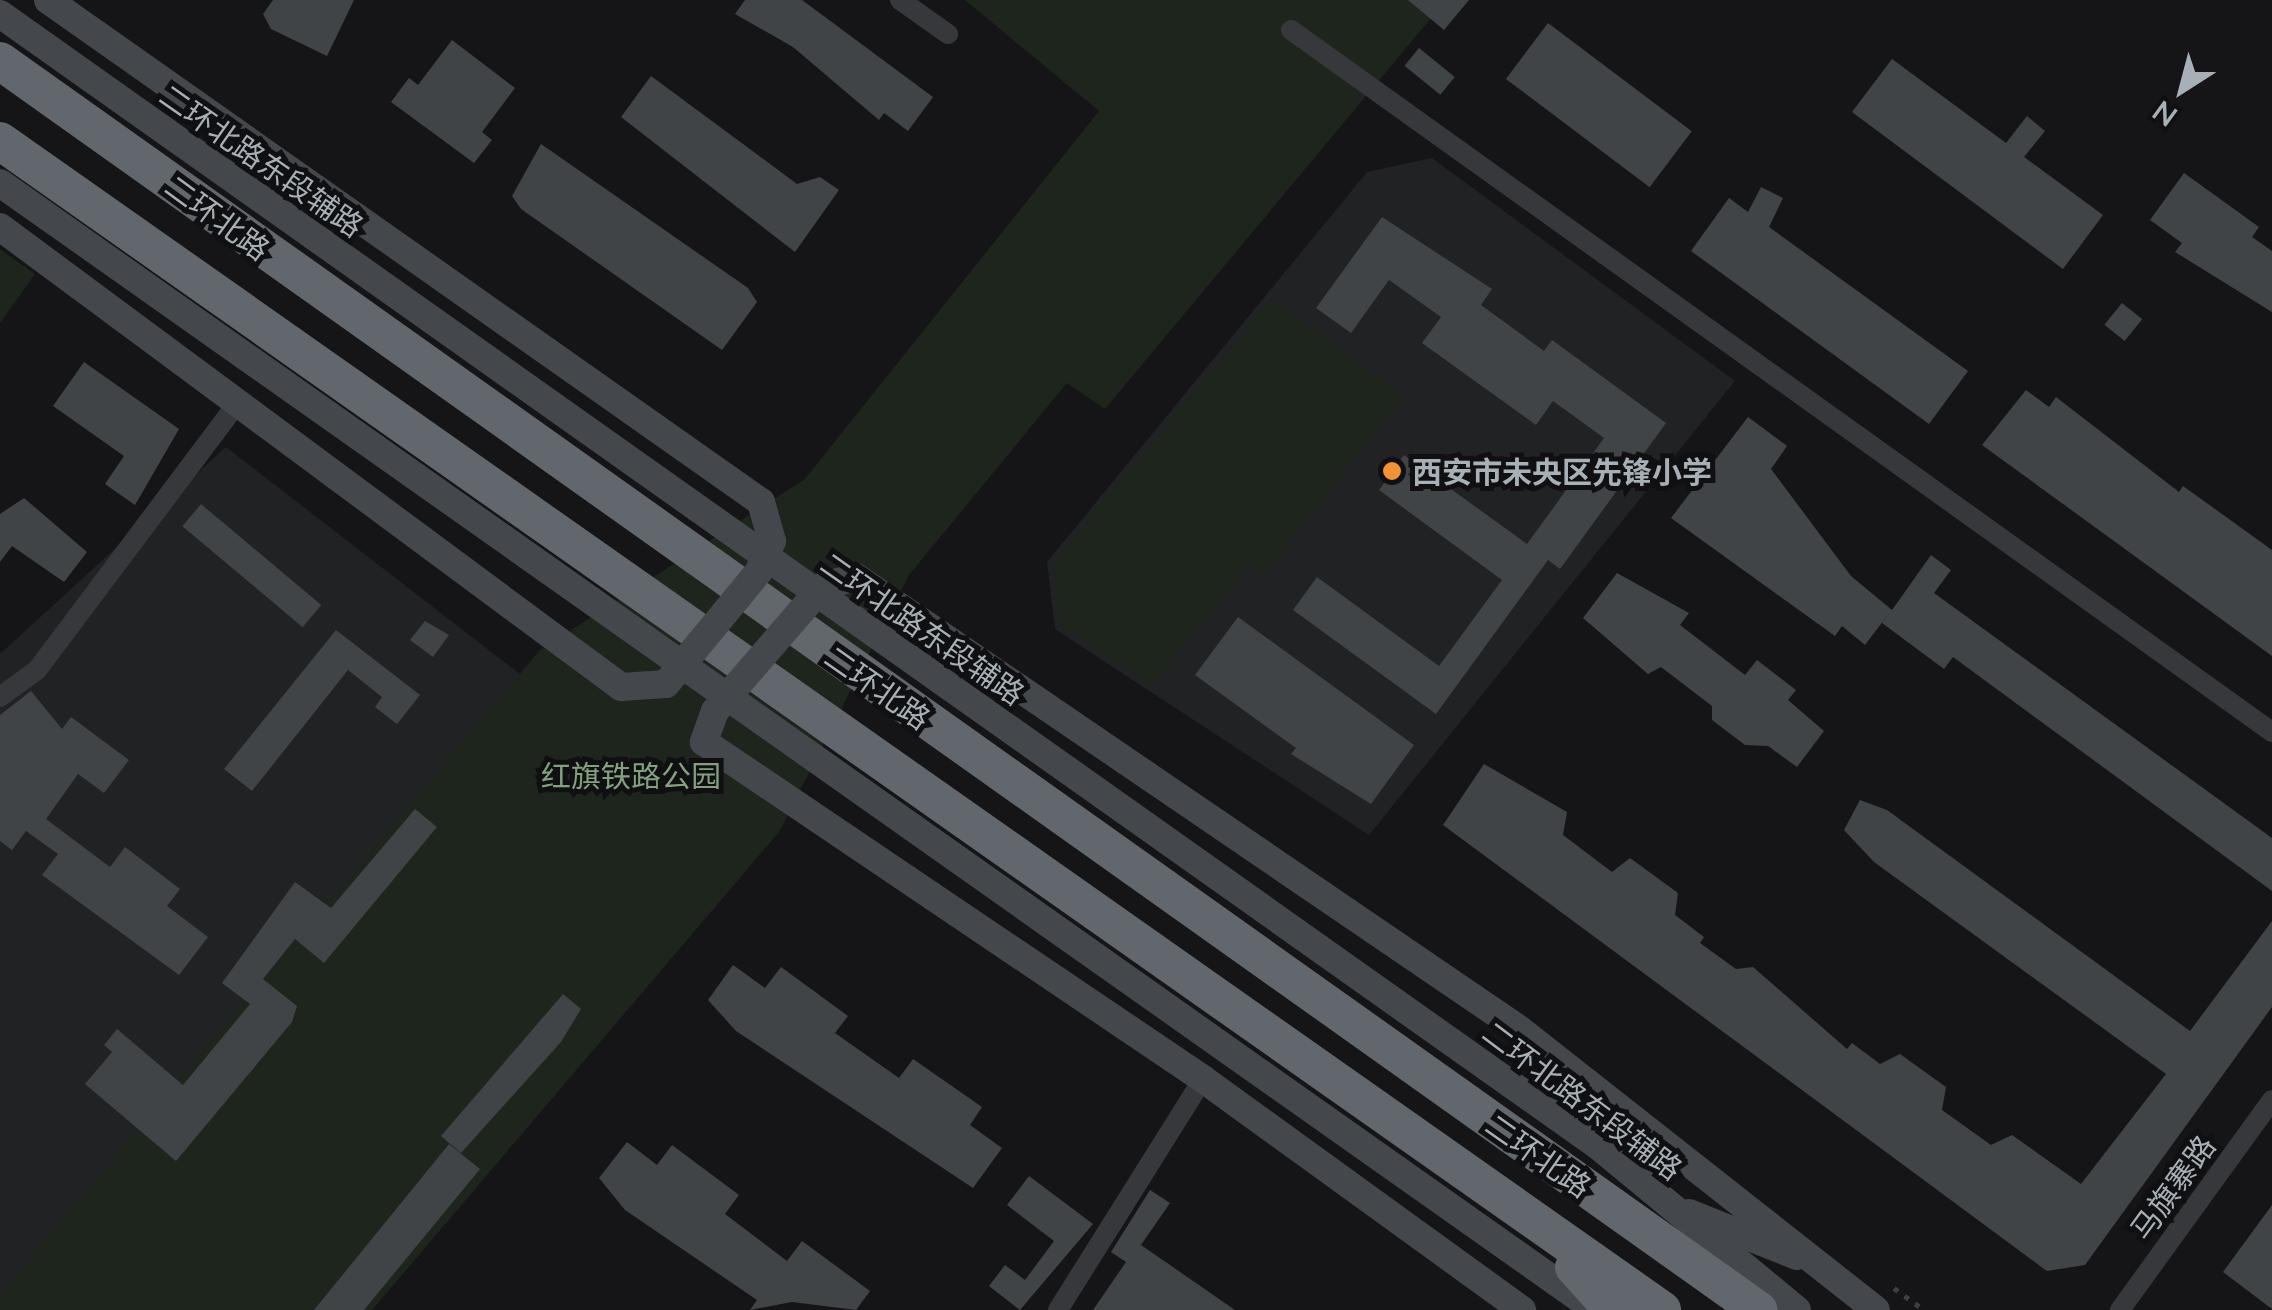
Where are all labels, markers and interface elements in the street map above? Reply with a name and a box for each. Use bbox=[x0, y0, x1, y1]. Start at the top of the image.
north arrow bbox=[2132, 40, 2232, 140]
street label: 二环北路东段辅路 bbox=[153, 76, 371, 244]
text: N bbox=[2146, 94, 2183, 134]
street label: 二环北路 bbox=[159, 167, 277, 267]
place label: 西安市未央区先锋小学 bbox=[1412, 453, 1712, 489]
marker: 西安市未央区先锋小学 bbox=[1381, 460, 1403, 482]
street label: 二环北路东段辅路 bbox=[814, 544, 1032, 712]
street label: 二环北路 bbox=[819, 638, 937, 736]
park label: 红旗铁路公园 bbox=[541, 757, 721, 793]
street label: 二环北路东段辅路 bbox=[1476, 1013, 1690, 1187]
street label: 二环北路 bbox=[1480, 1106, 1598, 1204]
street label: 马旗寨路 bbox=[2122, 1128, 2222, 1246]

